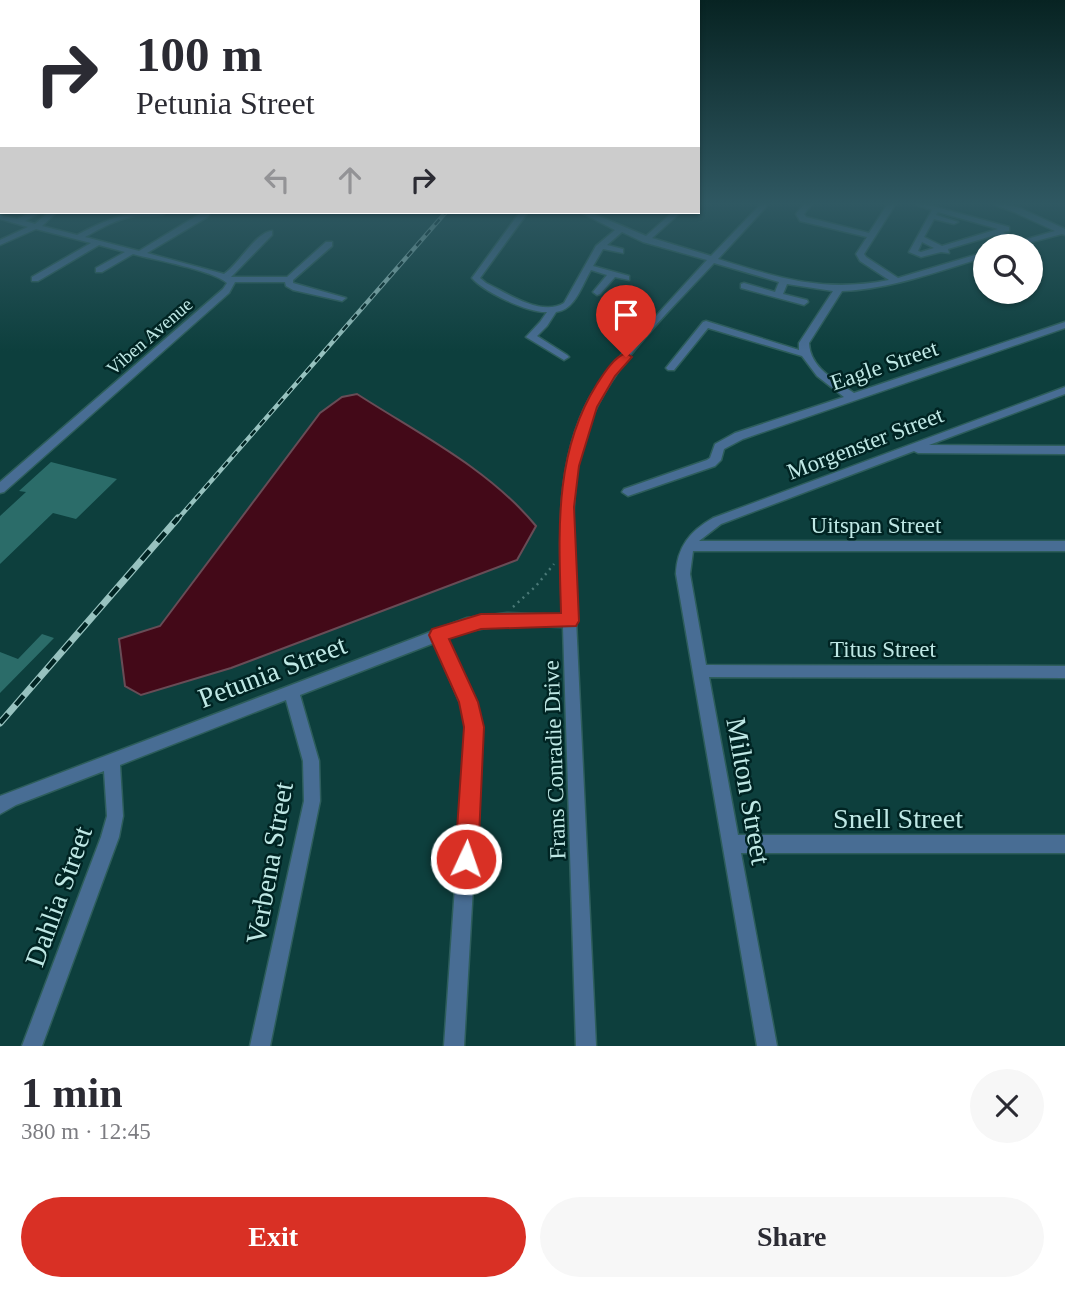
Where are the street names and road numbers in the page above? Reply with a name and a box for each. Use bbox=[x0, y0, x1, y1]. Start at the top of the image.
street label: Viben Avenue bbox=[102, 293, 196, 379]
street label: Eagle Street bbox=[827, 335, 942, 395]
street label: Morgenster Street bbox=[784, 402, 947, 485]
street label: Uitspan Street bbox=[811, 513, 942, 538]
street label: Petunia Street bbox=[194, 629, 351, 714]
street label: Titus Street bbox=[830, 637, 937, 662]
street label: Frans Conradie Drive bbox=[539, 660, 570, 860]
street label: Milton Street bbox=[720, 715, 777, 867]
street label: Verbena Street bbox=[240, 779, 299, 947]
street label: Snell Street bbox=[833, 803, 963, 834]
street label: Dahlia Street bbox=[19, 822, 98, 971]

